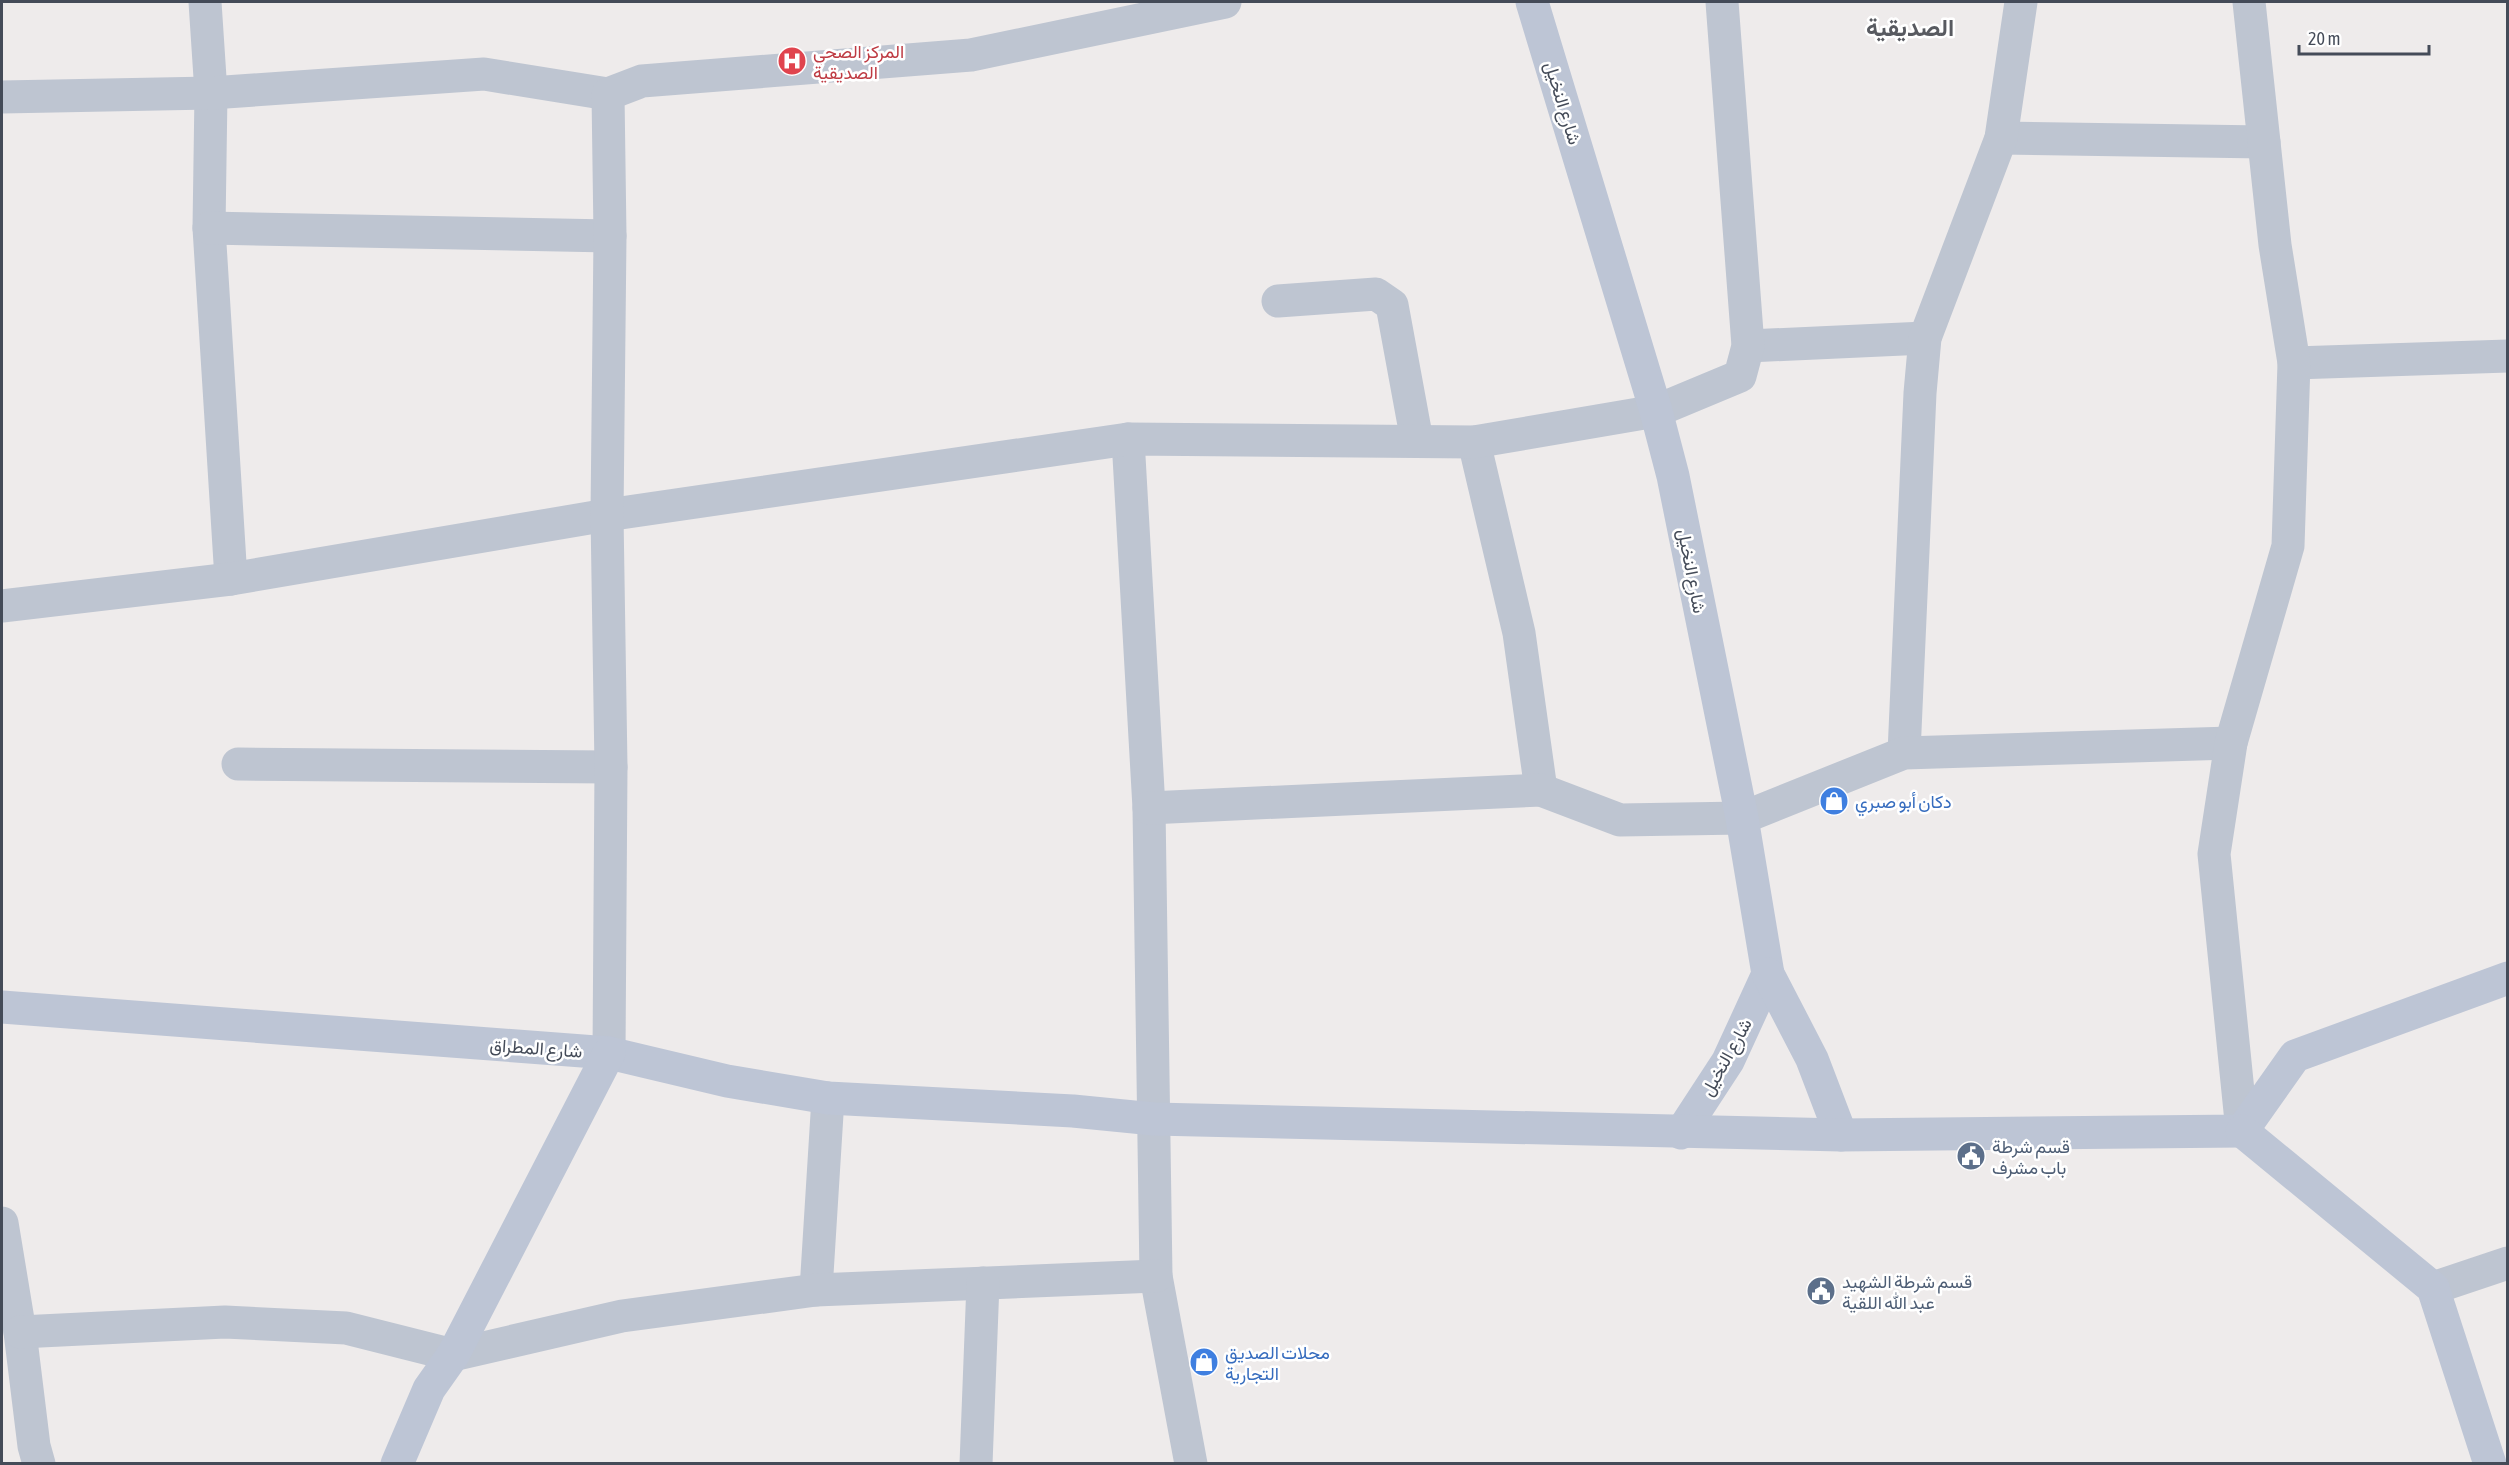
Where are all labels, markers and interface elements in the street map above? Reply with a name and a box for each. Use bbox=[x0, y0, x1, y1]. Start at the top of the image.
district label: الصديقية bbox=[1866, 14, 1954, 42]
scale bar bbox=[2299, 18, 2430, 56]
text: 20 m bbox=[2308, 28, 2340, 49]
place label: المركز الصحي الصديقية bbox=[813, 41, 904, 83]
hospital icon: المركز الصحي الصديقية bbox=[776, 45, 808, 77]
street label: شارع النخيل bbox=[1539, 59, 1586, 148]
street label: شارع النخيل bbox=[1672, 527, 1710, 615]
shop icon: دكان أبو صبري bbox=[1818, 785, 1850, 817]
place label: دكان أبو صبري bbox=[1855, 791, 1952, 817]
street label: شارع النخيل bbox=[1696, 1014, 1758, 1100]
street label: شارع المطراق bbox=[489, 1034, 583, 1064]
place label: قسم شرطة باب مشرف bbox=[1992, 1136, 2070, 1179]
public building icon: قسم شرطة باب مشرف bbox=[1955, 1140, 1987, 1172]
place label: قسم شرطة الشهيد عبد الله اللقية bbox=[1842, 1271, 1972, 1313]
public building icon: قسم شرطة الشهيد عبد الله اللقية bbox=[1805, 1275, 1837, 1307]
place label: محلات الصديق التجارية bbox=[1225, 1342, 1330, 1385]
shop icon: محلات الصديق التجارية bbox=[1188, 1346, 1220, 1378]

